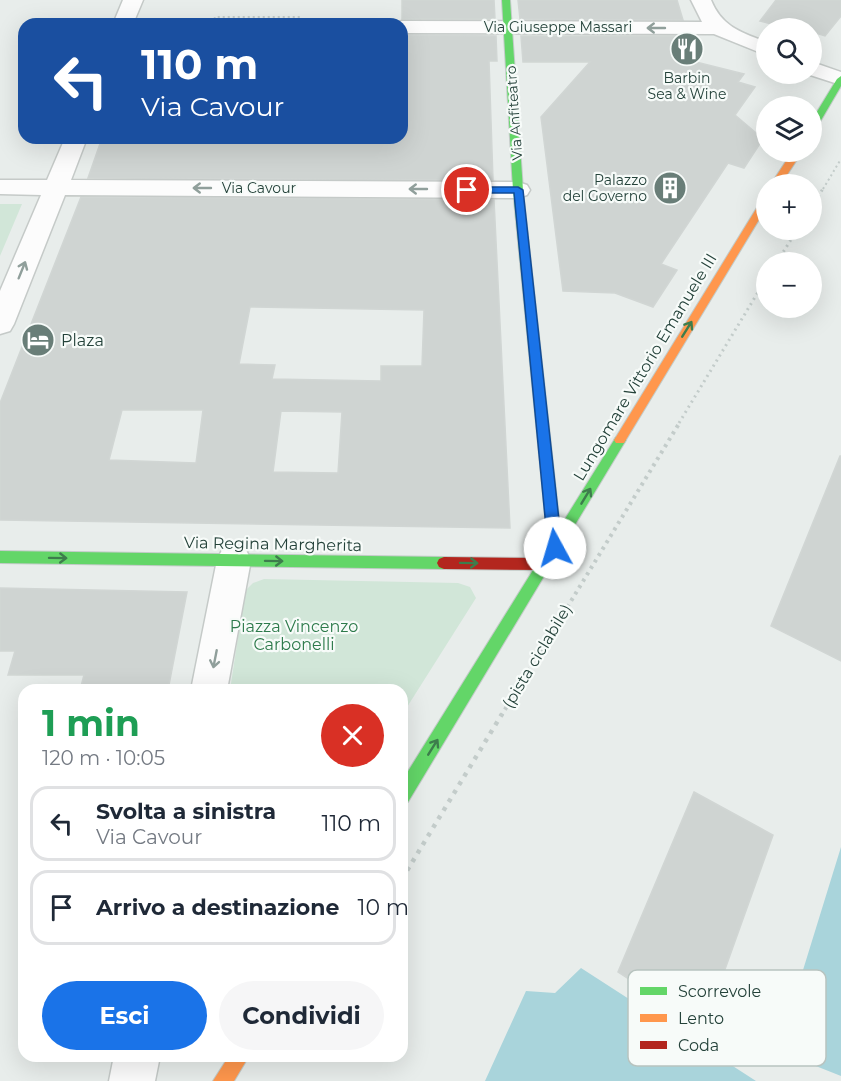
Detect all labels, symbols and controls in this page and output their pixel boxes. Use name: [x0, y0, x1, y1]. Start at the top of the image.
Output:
street label: Via Giuseppe Massari: [484, 18, 632, 36]
map controls: [756, 18, 822, 318]
button: search: [756, 18, 822, 84]
one-way arrow: [646, 22, 666, 34]
restaurant icon: Barbin Sea & Wine: [669, 31, 705, 67]
text: 110 m: [141, 38, 258, 90]
icon: left: [42, 42, 120, 120]
street label: Via Anfiteatro: [502, 65, 526, 161]
place label: Barbin Sea & Wine: [648, 69, 726, 103]
text: Via Cavour: [141, 90, 284, 123]
button: layers: [756, 96, 822, 162]
pin: [441, 164, 492, 215]
building icon: Palazzo del Governo: [652, 170, 688, 206]
place label: Palazzo del Governo: [563, 171, 647, 205]
icon: arrive: [450, 173, 483, 206]
button: +: [756, 174, 822, 240]
street label: Via Cavour: [222, 179, 297, 197]
one-way arrow: [192, 182, 212, 194]
one-way arrow: [408, 184, 428, 195]
street label: Lungomare Vittorio Emanuele III: [569, 250, 721, 484]
button: −: [756, 252, 822, 318]
one-way arrow: [17, 262, 28, 280]
one-way arrow: [681, 321, 694, 338]
hotel icon: Plaza: [20, 322, 56, 358]
place label: Plaza: [61, 331, 104, 350]
one-way arrow: [581, 488, 593, 505]
position arrow: [523, 516, 587, 580]
street label: Via Regina Margherita: [184, 533, 362, 555]
one-way arrow: [48, 552, 68, 564]
one-way arrow: [264, 555, 284, 567]
one-way arrow: [459, 557, 479, 569]
street label: (pista ciclabile): [498, 600, 576, 712]
park label: Piazza Vincenzo Carbonelli: [230, 617, 358, 654]
one-way arrow: [209, 649, 220, 668]
text: 1 min: [42, 701, 140, 745]
button: close: [321, 704, 384, 767]
one-way arrow: [427, 739, 439, 756]
text: 120 m · 10:05: [42, 746, 165, 770]
text: Svolta a sinistra: [96, 798, 276, 825]
icon: left: [45, 807, 78, 840]
text: 110 m: [321, 810, 381, 837]
text: Via Cavour: [96, 825, 202, 849]
icon: arrive: [45, 891, 78, 924]
text: Arrivo a destinazione: [96, 894, 339, 921]
text: 10 m: [357, 894, 409, 921]
legend: [628, 970, 826, 1066]
button: Esci: [42, 981, 207, 1050]
button: Condividi: [219, 981, 384, 1050]
text: Scorrevole: [678, 982, 761, 1001]
text: Lento: [678, 1009, 724, 1028]
text: Coda: [678, 1036, 719, 1055]

